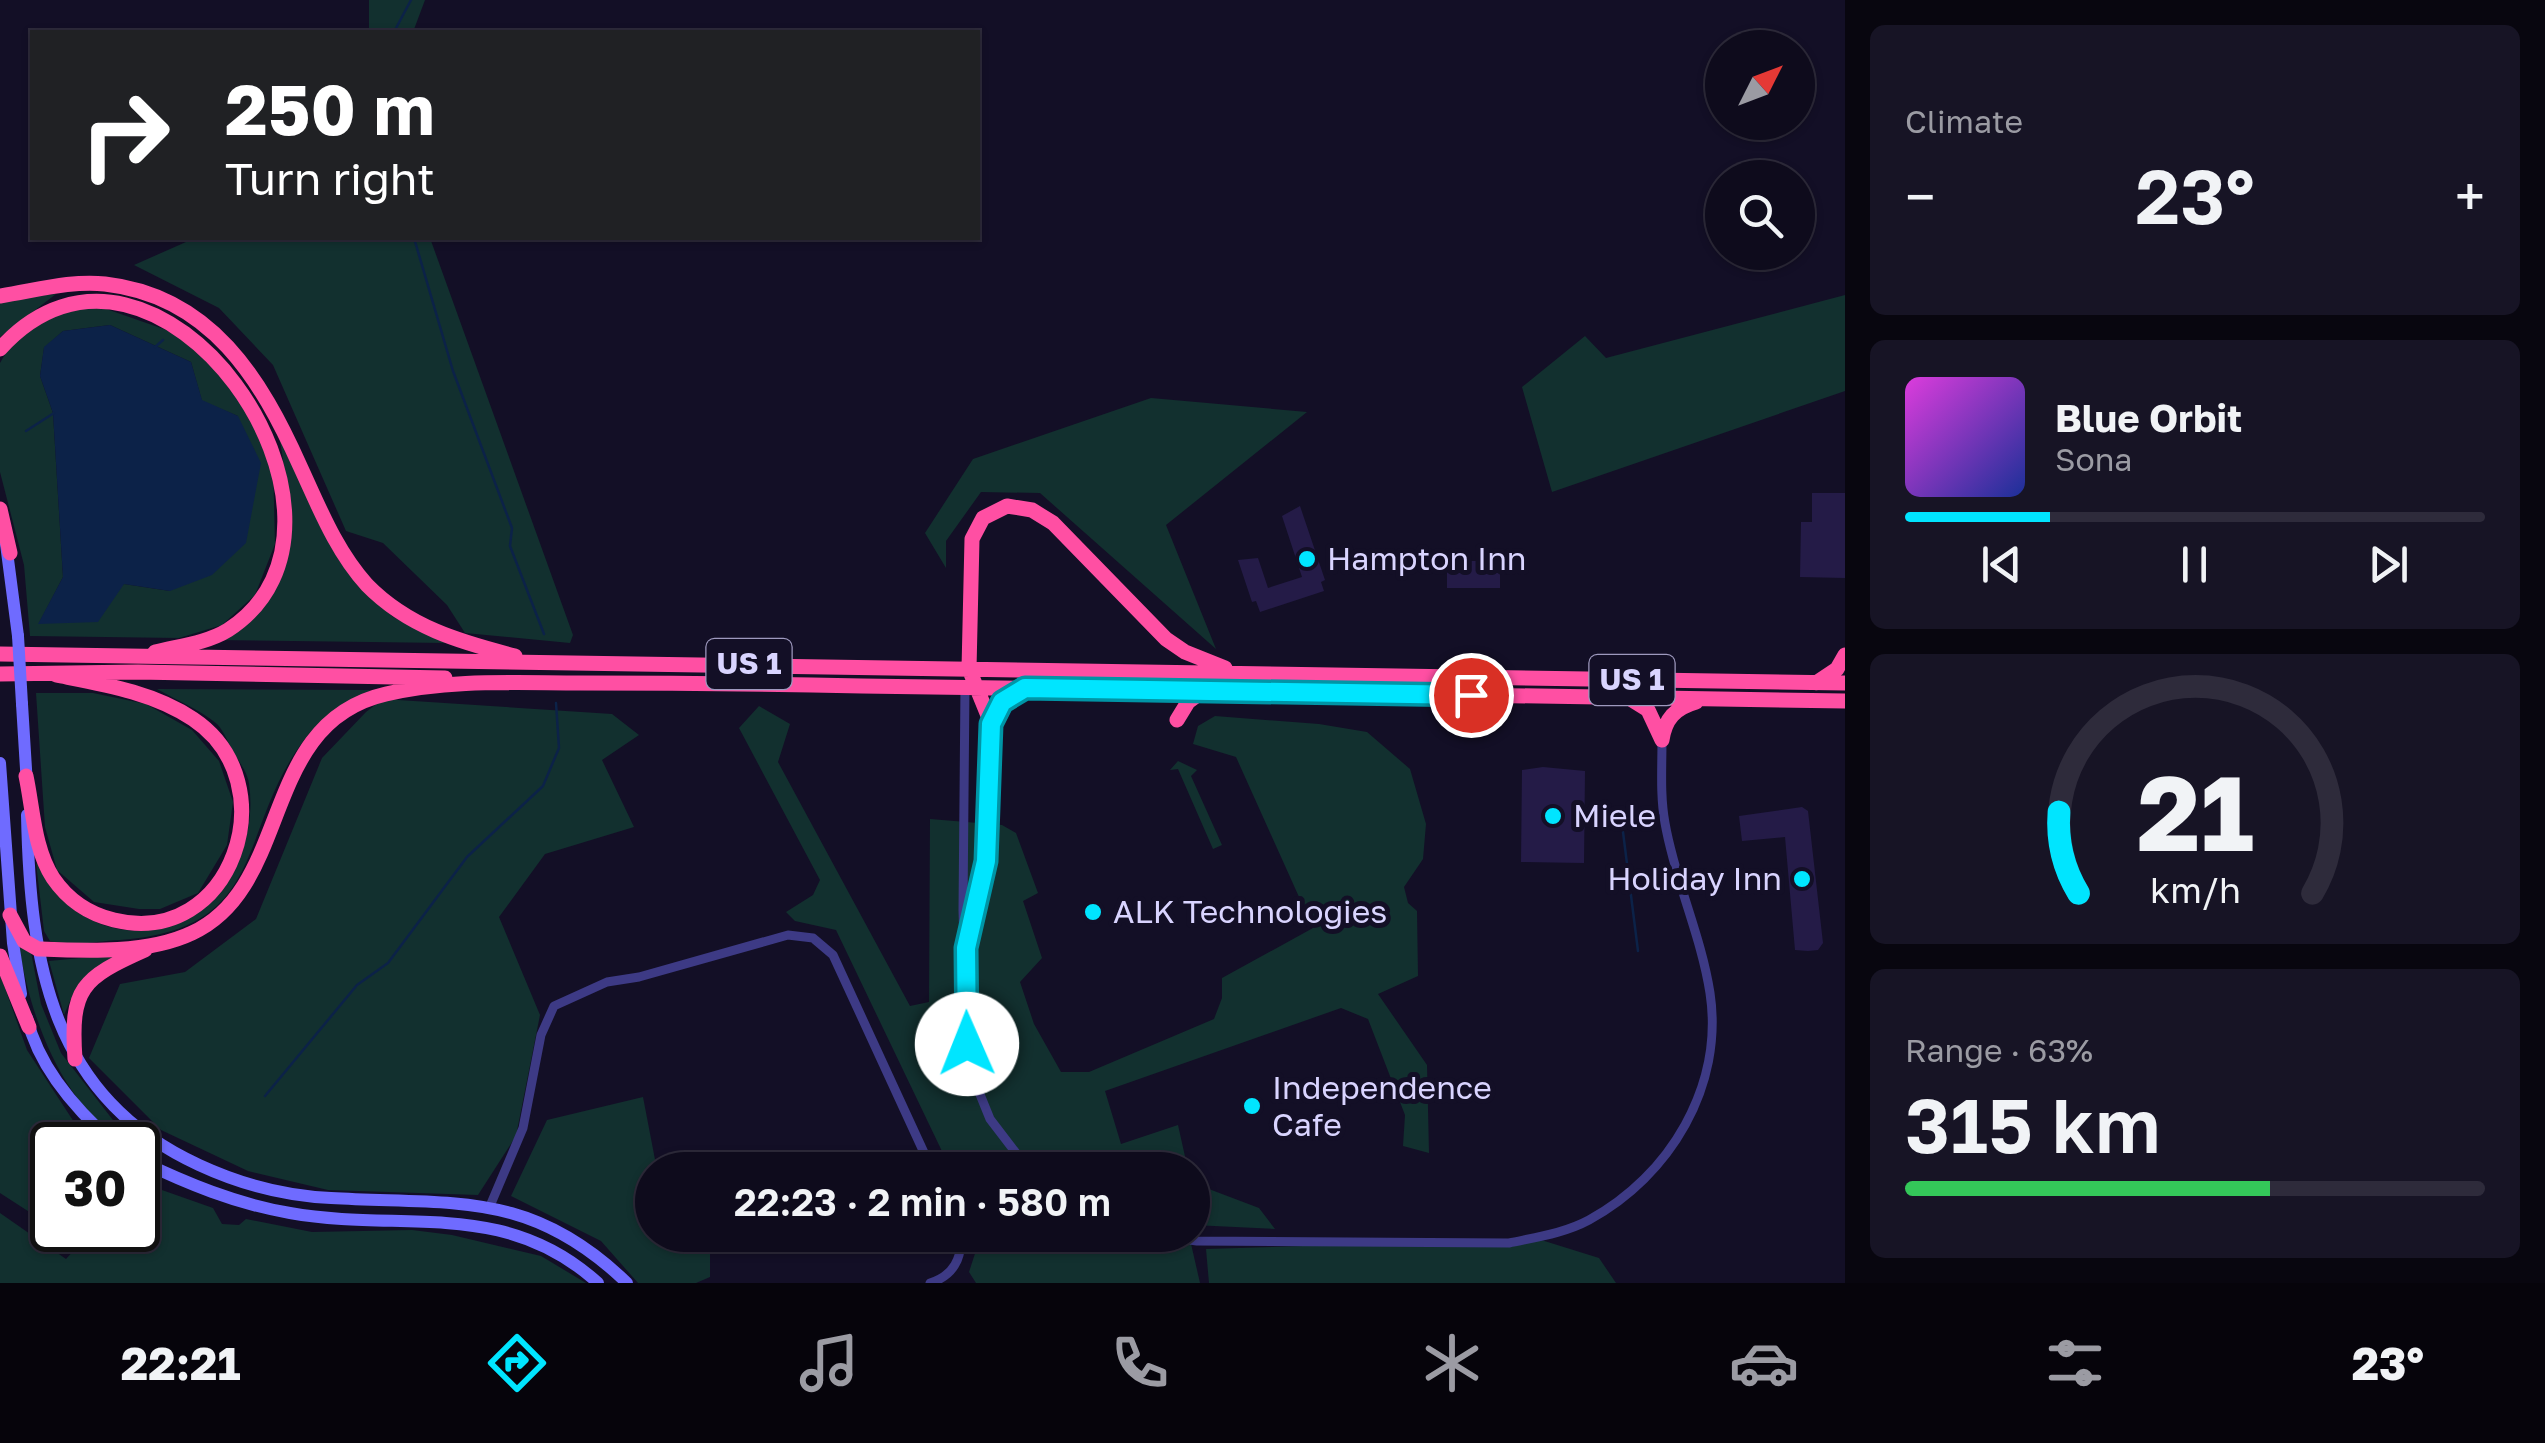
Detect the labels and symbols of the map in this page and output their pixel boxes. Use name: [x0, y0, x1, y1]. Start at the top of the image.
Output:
north arrow: [1705, 30, 1815, 140]
place label: Hampton Inn: [1327, 539, 1527, 577]
marker: Hampton Inn: [1296, 548, 1318, 570]
road number: US 1: [706, 639, 792, 689]
pin: [1429, 653, 1514, 738]
road number: US 1: [1590, 655, 1674, 705]
place label: Miele: [1573, 796, 1656, 834]
marker: Miele: [1542, 805, 1564, 827]
place label: Holiday Inn: [1607, 859, 1782, 897]
marker: Holiday Inn: [1791, 868, 1813, 890]
place label: ALK Technologies: [1113, 892, 1387, 930]
marker: ALK Technologies: [1082, 901, 1104, 923]
position arrow: [915, 992, 1019, 1096]
place label: Independence Cafe: [1272, 1068, 1492, 1143]
marker: Independence Cafe: [1241, 1095, 1263, 1117]
speed limit sign: 30: [30, 1122, 160, 1252]

